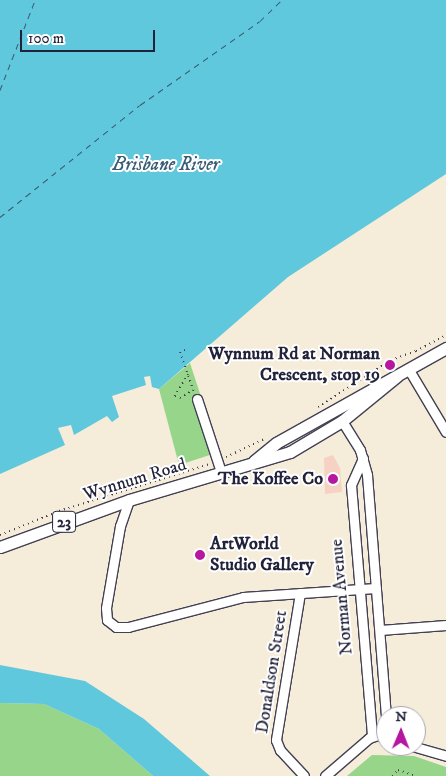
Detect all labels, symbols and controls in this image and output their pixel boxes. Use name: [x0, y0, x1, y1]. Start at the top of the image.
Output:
scale bar: [22, 20, 158, 52]
text: 100 m: [28, 29, 64, 48]
water label: Brisbane River: [113, 154, 219, 176]
place label: Wynnum Rd at Norman Crescent, stop 19: [208, 344, 380, 386]
marker: Wynnum Rd at Norman Crescent, stop 19: [384, 359, 396, 371]
street label: Wynnum Road: [81, 454, 189, 506]
place label: The Koffee Co: [218, 468, 323, 490]
marker: The Koffee Co: [327, 473, 339, 485]
road number: 23: [52, 508, 76, 536]
place label: ArtWorld Studio Gallery: [210, 534, 314, 576]
street label: Norman Avenue: [326, 538, 358, 656]
marker: ArtWorld Studio Gallery: [194, 549, 206, 561]
street label: Donaldson Street: [252, 609, 292, 735]
north arrow: [376, 706, 426, 756]
text: N: [395, 708, 407, 726]

